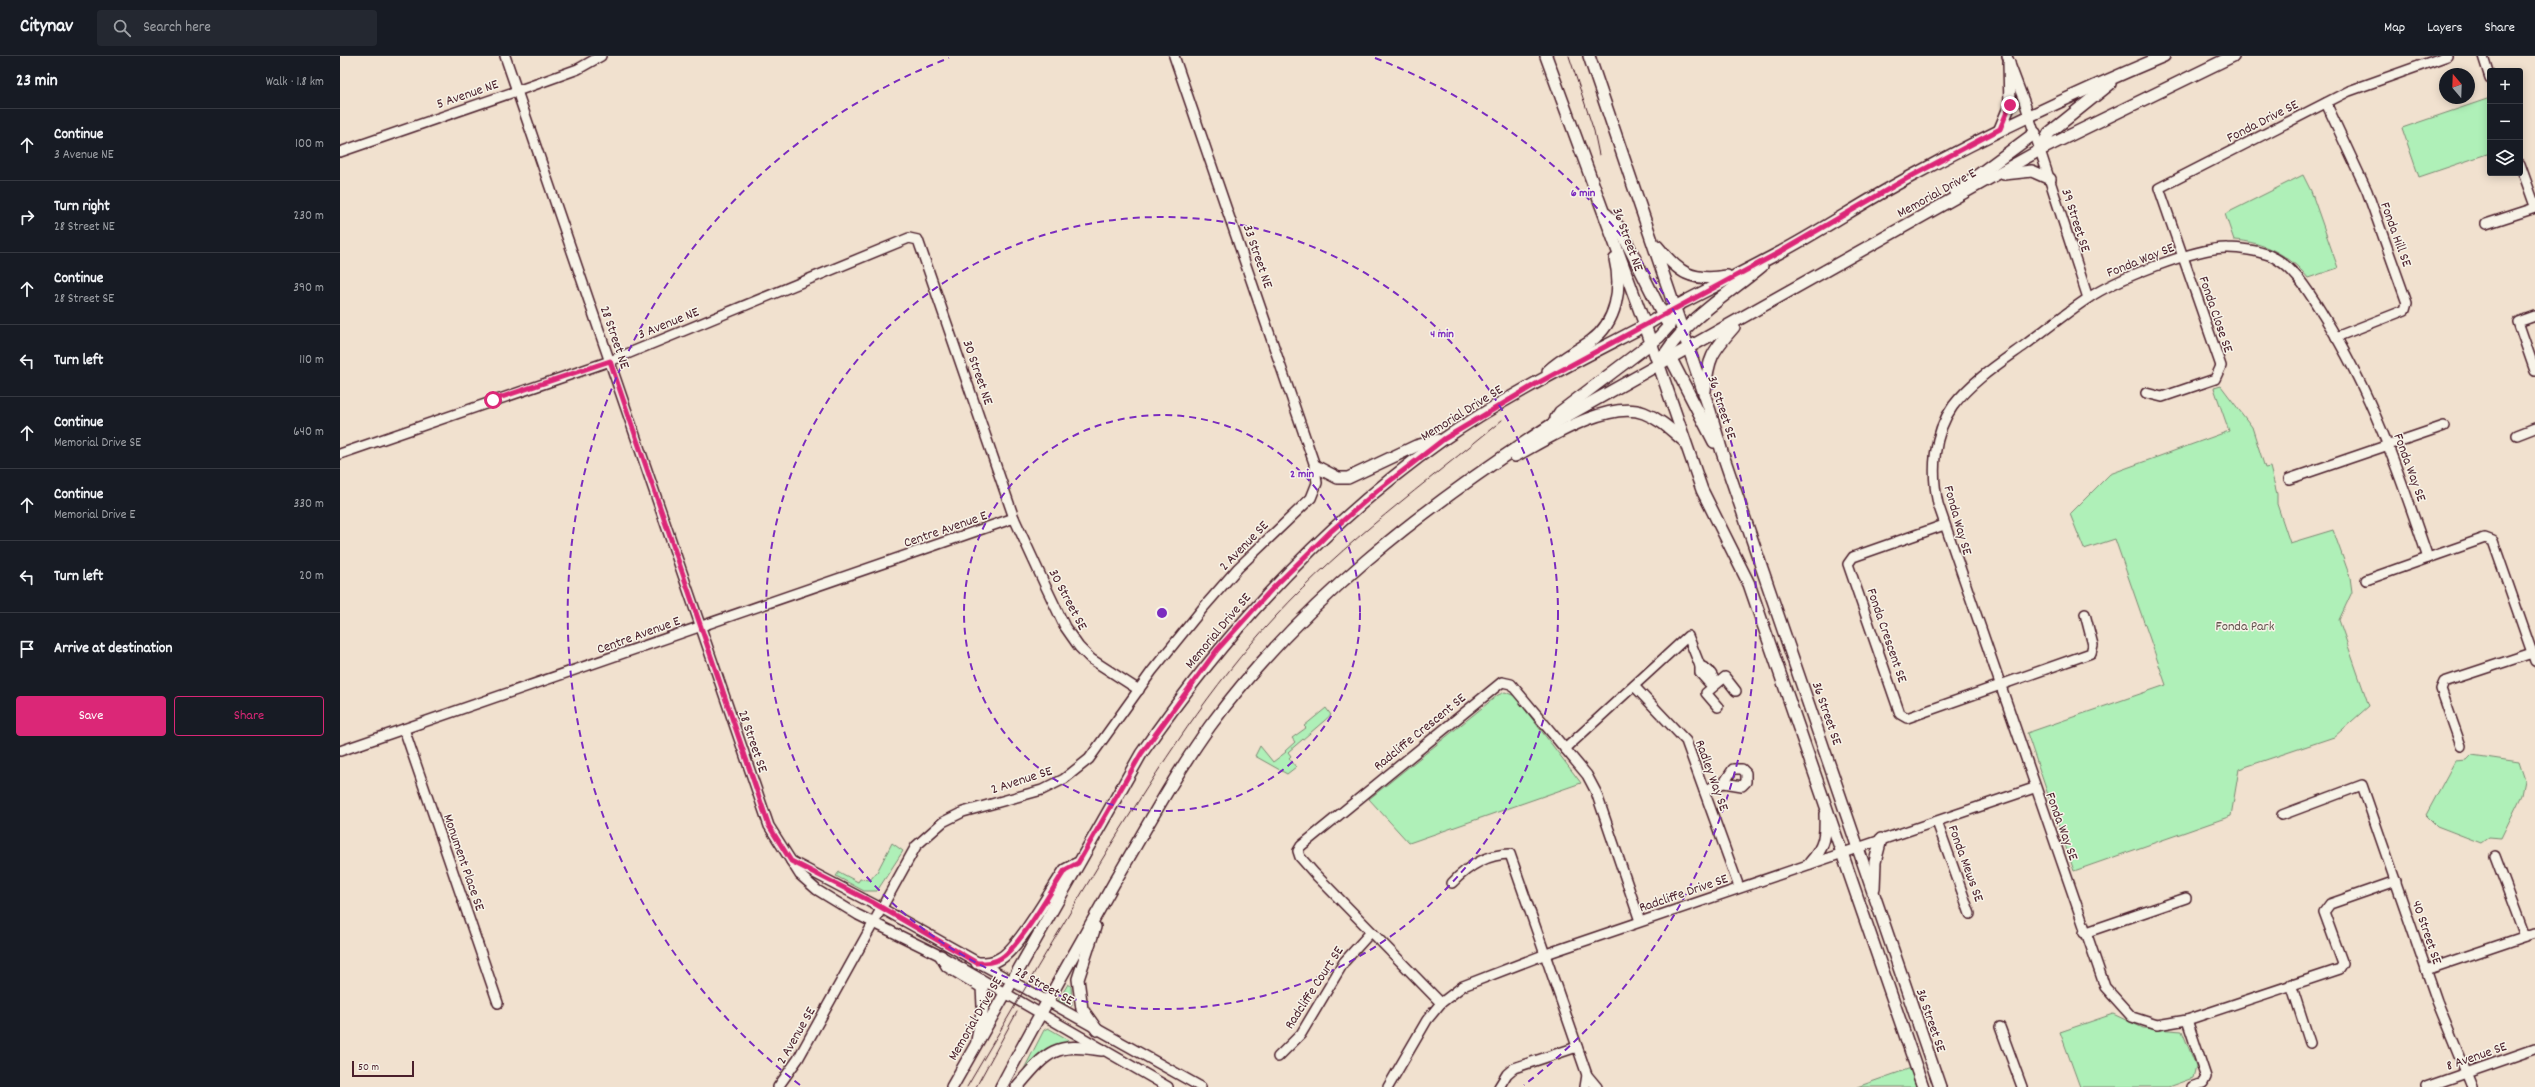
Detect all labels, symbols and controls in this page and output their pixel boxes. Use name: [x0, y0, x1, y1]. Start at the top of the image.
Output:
search box: [97, 10, 377, 46]
text: Citynav: [20, 14, 73, 41]
icon: search: [111, 17, 133, 39]
text: Search here: [143, 17, 211, 39]
text: Map: [2384, 18, 2405, 38]
text: Layers: [2427, 18, 2462, 38]
text: Share: [2484, 18, 2515, 38]
north arrow: [2439, 68, 2475, 104]
map controls: [2487, 68, 2523, 176]
button: +: [2487, 68, 2523, 104]
text: 23 min: [16, 70, 58, 94]
text: Walk · 1.8 km: [266, 73, 324, 92]
street label: 5 Avenue NE: [434, 75, 502, 115]
street label: Fonda Drive SE: [2224, 95, 2303, 148]
route end: [2001, 96, 2019, 114]
button: −: [2487, 104, 2523, 140]
text: Continue: [54, 124, 103, 146]
icon: ahead: [16, 134, 38, 156]
text: 100 m: [295, 135, 324, 154]
button: layers: [2487, 140, 2523, 176]
text: 3 Avenue NE: [54, 146, 114, 165]
street label: Memorial Drive E: [1894, 163, 1981, 224]
text: 6 min: [1571, 185, 1596, 202]
street label: 39 Street SE: [2055, 186, 2095, 256]
text: Turn right: [54, 196, 110, 218]
street label: Fonda Hill SE: [2374, 200, 2416, 270]
street label: 36 Street NE: [1606, 205, 1648, 275]
icon: right: [16, 206, 38, 228]
text: 230 m: [294, 207, 324, 226]
text: 28 Street NE: [54, 218, 115, 237]
street label: 33 Street NE: [1237, 222, 1278, 292]
street label: Fonda Way SE: [2104, 238, 2178, 283]
text: Continue: [54, 268, 103, 290]
street label: Fonda Close SE: [2193, 274, 2238, 356]
icon: ahead: [16, 278, 38, 300]
text: 390 m: [293, 279, 324, 298]
text: 28 Street SE: [54, 290, 114, 309]
street label: 3 Avenue NE: [635, 302, 703, 345]
street label: 28 Street NE: [594, 303, 634, 372]
text: 4 min: [1430, 326, 1454, 343]
street label: 30 Street NE: [957, 337, 998, 408]
icon: left: [16, 350, 38, 372]
text: Turn left: [54, 350, 103, 372]
text: 110 m: [299, 351, 324, 370]
street label: 36 Street SE: [1701, 373, 1741, 443]
street label: Memorial Drive SE: [1417, 380, 1508, 447]
route start: [484, 391, 502, 409]
text: Continue: [54, 412, 103, 434]
icon: ahead: [16, 422, 38, 444]
text: 640 m: [293, 423, 324, 442]
street label: Fonda Way SE: [2388, 431, 2431, 505]
text: Memorial Drive SE: [54, 434, 141, 453]
text: 2 min: [1290, 466, 1314, 483]
text: Continue: [54, 484, 103, 506]
street label: Fonda Way SE: [1938, 484, 1977, 558]
icon: ahead: [16, 494, 38, 516]
text: 330 m: [293, 495, 324, 514]
text: Memorial Drive E: [54, 506, 135, 525]
street label: Centre Avenue E: [901, 506, 991, 554]
street label: 2 Avenue SE: [1215, 516, 1274, 576]
icon: left: [16, 566, 38, 588]
text: Turn left: [54, 566, 103, 588]
street label: 30 Street SE: [1043, 566, 1092, 635]
text: 20 m: [299, 567, 324, 586]
street label: Fonda Crescent SE: [1861, 586, 1912, 686]
street label: Memorial Drive SE: [1181, 588, 1257, 674]
centre of rings: [1155, 606, 1169, 620]
street label: Centre Avenue E: [594, 611, 684, 660]
park label: Fonda Park: [2215, 617, 2275, 637]
icon: arrive: [16, 638, 38, 660]
text: Arrive at destination: [54, 638, 172, 660]
street label: 36 Street SE: [1806, 679, 1847, 749]
street label: Radcliffe Crescent SE: [1370, 689, 1471, 776]
button: Save: [16, 696, 166, 736]
button: Share: [174, 696, 324, 736]
street label: 28 Street SE: [732, 708, 772, 776]
street label: Radley Way SE: [1689, 737, 1733, 815]
street label: 2 Avenue SE: [988, 761, 1055, 800]
street label: Fonda Way SE: [2040, 790, 2083, 864]
street label: Monument Place SE: [437, 811, 489, 914]
street label: Fonda Mews SE: [1942, 823, 1988, 905]
street label: Radcliffe Drive SE: [1636, 869, 1731, 918]
street label: 40 Street SE: [2406, 898, 2447, 968]
street label: Radcliffe Court SE: [1280, 942, 1349, 1034]
street label: 28 Street SE: [1011, 962, 1078, 1011]
street label: Memorial Drive SE: [944, 973, 1008, 1065]
street label: 36 Street SE: [1910, 986, 1951, 1056]
street label: 2 Avenue SE: [772, 1003, 822, 1068]
street label: 8 Avenue SE: [2444, 1037, 2510, 1077]
scale bar: [352, 1059, 414, 1078]
text: 50 m: [358, 1060, 379, 1076]

